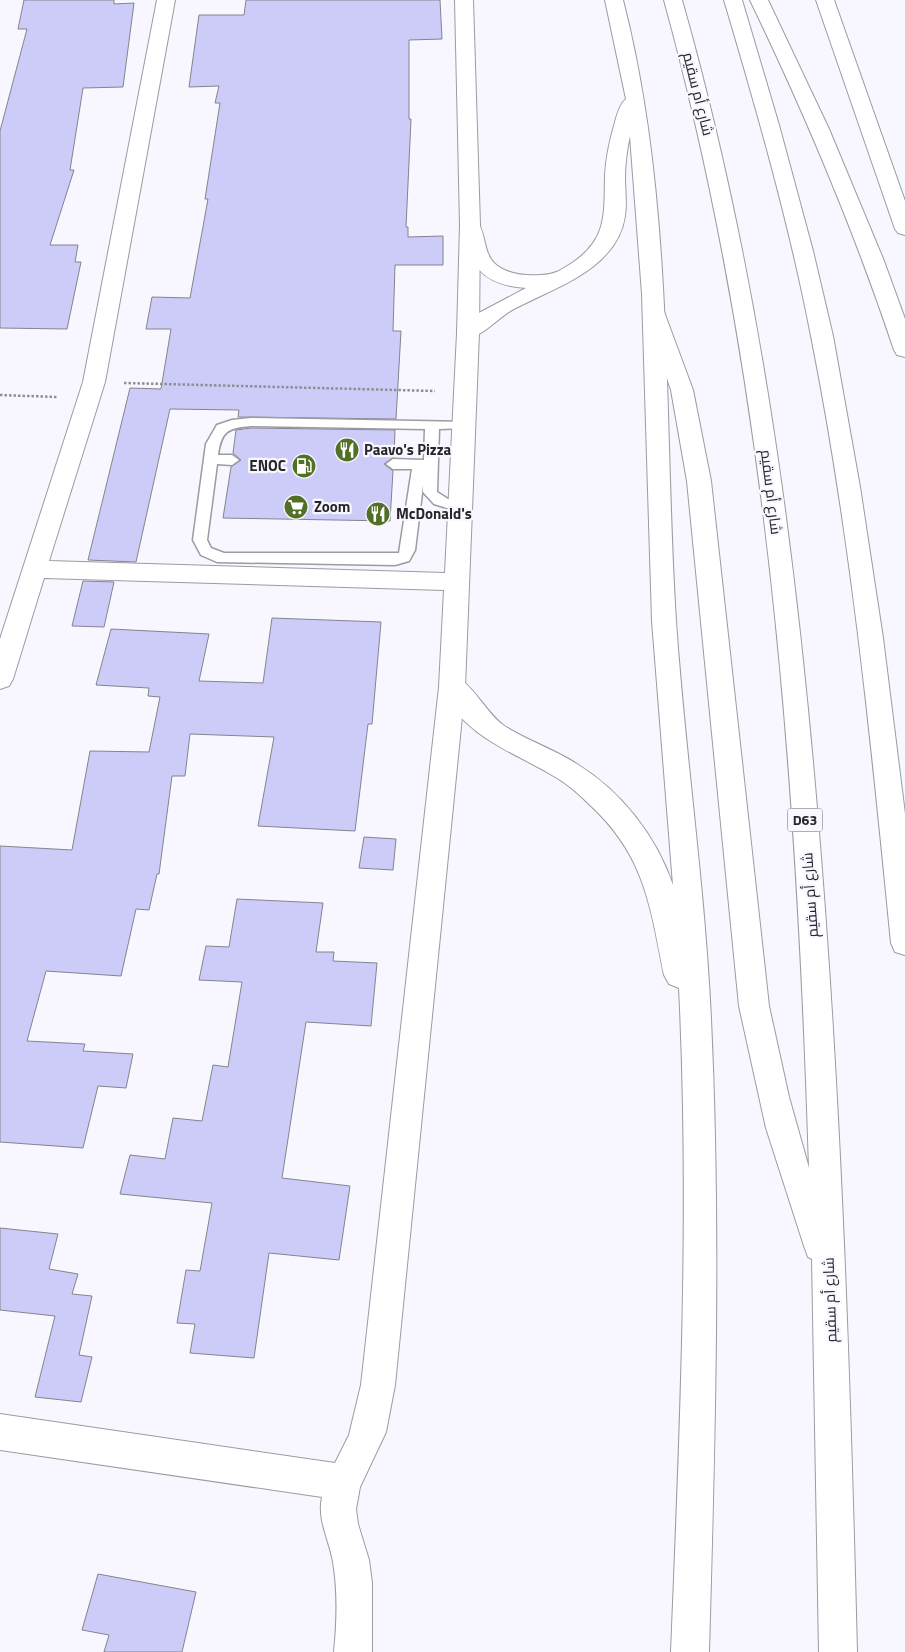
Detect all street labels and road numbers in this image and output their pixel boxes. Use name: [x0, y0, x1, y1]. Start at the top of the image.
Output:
street label: شارع أم سقيم: [677, 50, 720, 138]
street label: شارع أم سقيم: [755, 448, 788, 536]
road number: D63: [788, 808, 822, 832]
street label: شارع أم سقيم: [795, 852, 824, 938]
street label: شارع أم سقيم: [817, 1257, 842, 1343]

